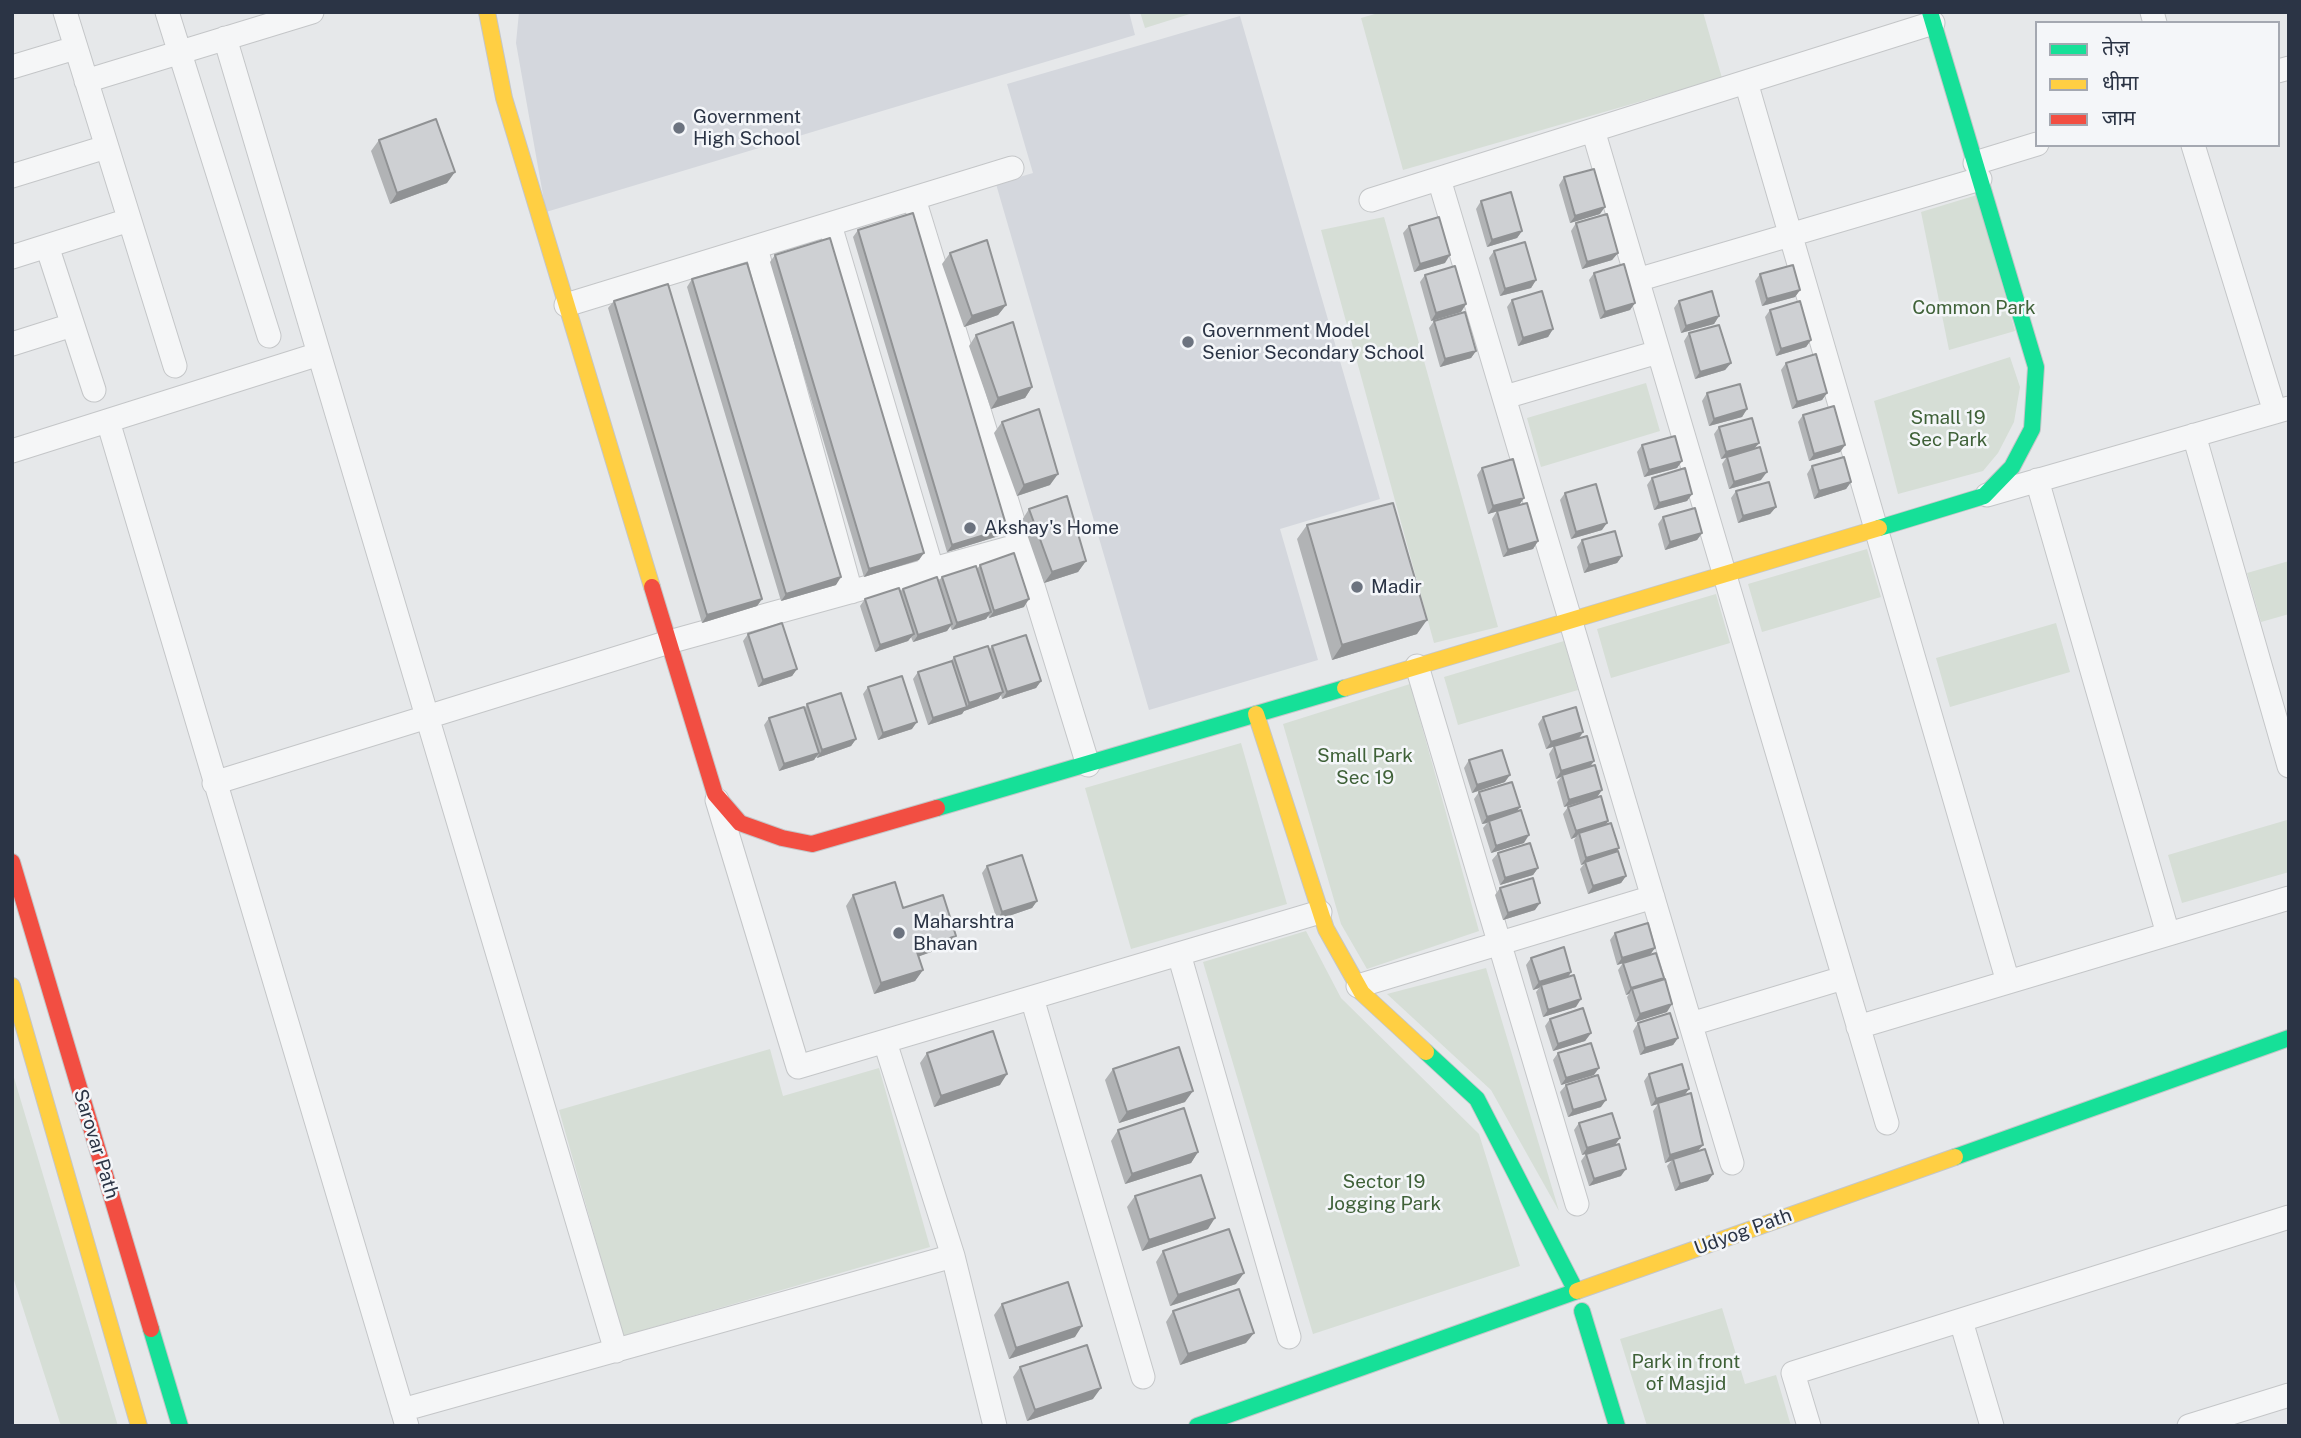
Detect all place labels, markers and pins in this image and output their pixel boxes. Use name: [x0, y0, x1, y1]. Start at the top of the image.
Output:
place label: Government High School: [693, 106, 801, 150]
marker: Government High School: [671, 120, 687, 136]
place label: Government Model Senior Secondary School: [1202, 320, 1425, 364]
marker: Government Model Senior Secondary School: [1180, 334, 1196, 350]
place label: Akshay's Home: [984, 517, 1119, 539]
marker: Akshay's Home: [962, 520, 978, 536]
place label: Madir: [1371, 576, 1422, 598]
marker: Madir: [1349, 579, 1365, 595]
place label: Maharshtra Bhavan: [913, 911, 1014, 955]
marker: Maharshtra Bhavan: [891, 925, 907, 941]

